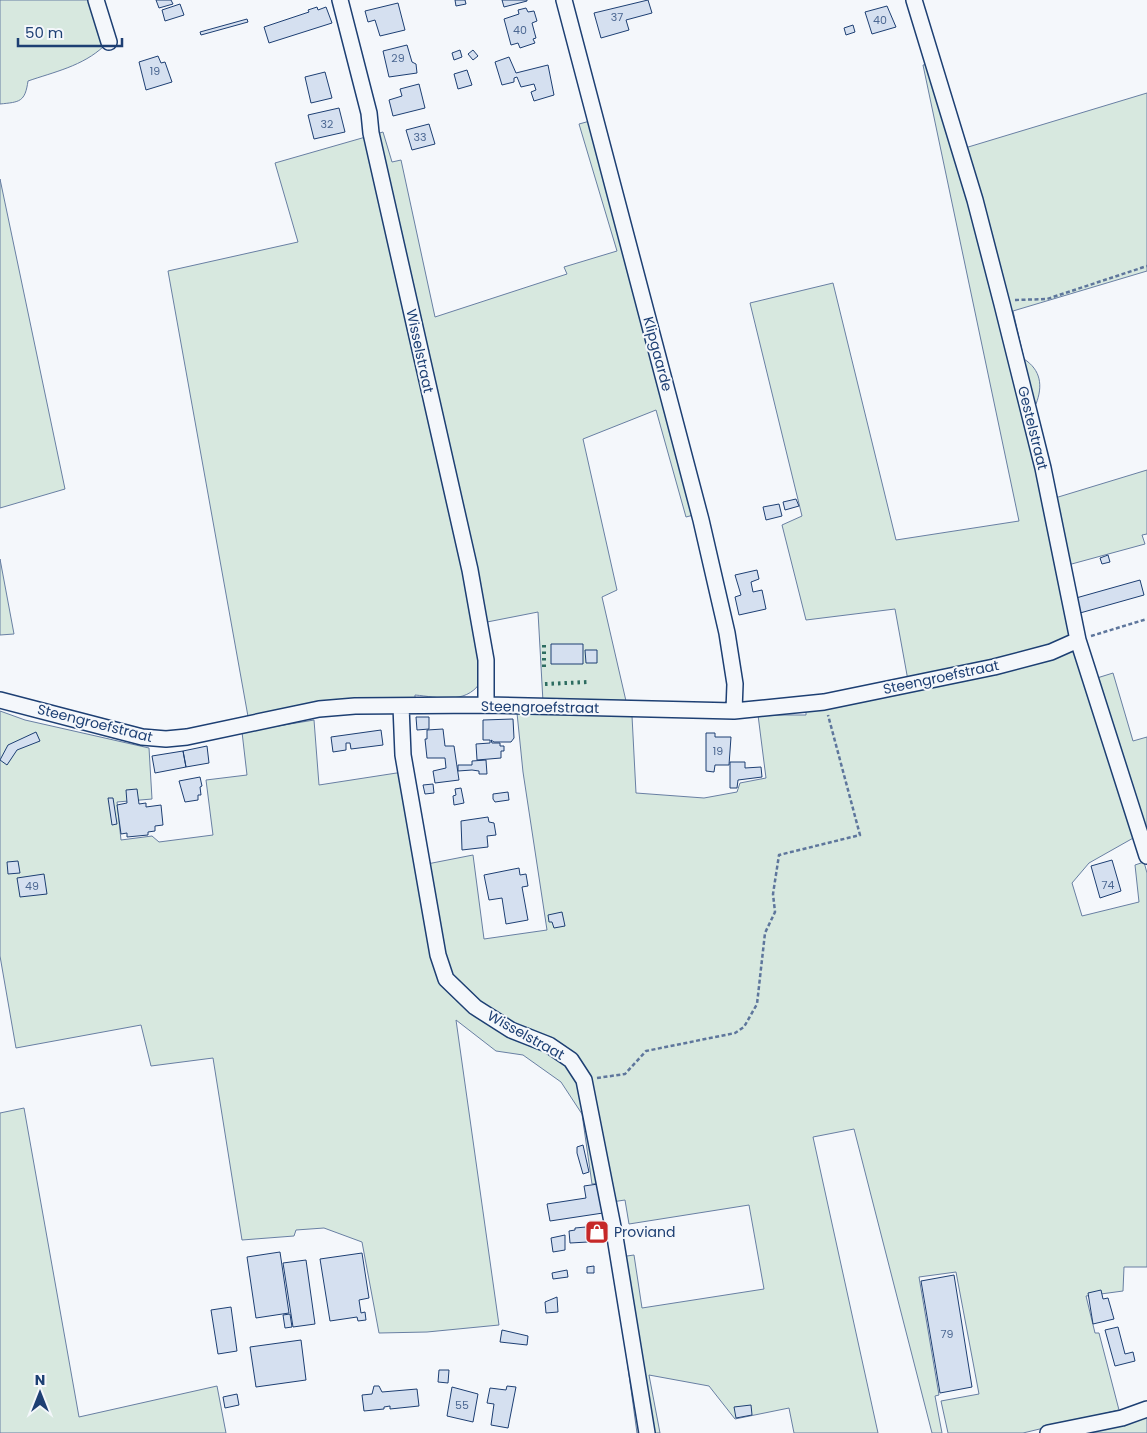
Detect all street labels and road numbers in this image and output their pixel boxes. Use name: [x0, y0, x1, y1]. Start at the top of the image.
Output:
street label: Wisselstraat: [401, 307, 439, 395]
street label: Klipgaarde: [638, 314, 678, 394]
street label: Gestelstraat: [1013, 384, 1053, 472]
street label: Steengroefstraat: [881, 655, 1001, 699]
street label: Steengroefstraat: [481, 696, 599, 718]
street label: Steengroefstraat: [35, 699, 155, 747]
street label: Wisselstraat: [484, 1006, 568, 1064]

